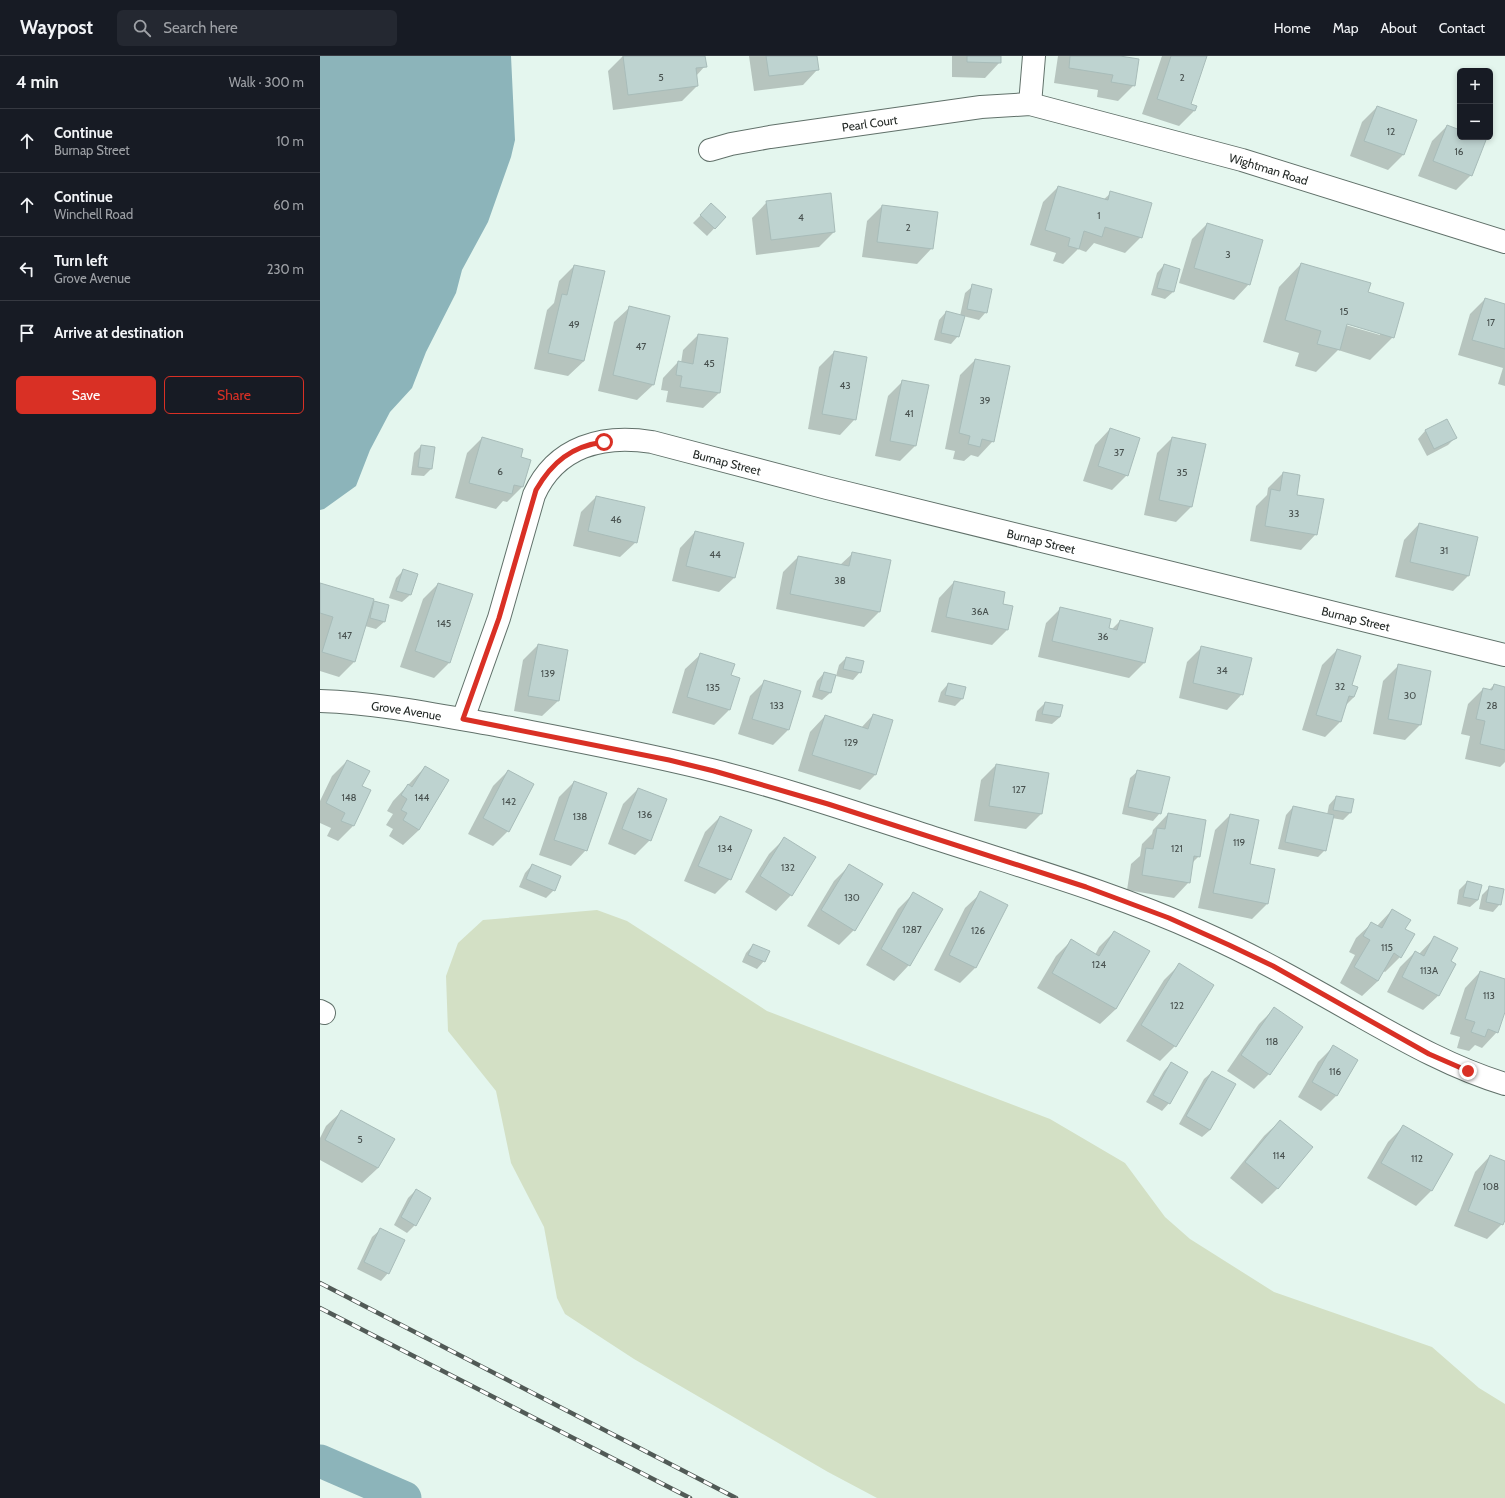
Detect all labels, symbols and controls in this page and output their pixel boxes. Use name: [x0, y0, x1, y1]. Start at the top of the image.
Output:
search box: [117, 10, 397, 46]
text: Waypost: [20, 16, 93, 39]
icon: search: [131, 17, 153, 39]
text: Search here: [163, 19, 238, 37]
text: Home: [1274, 19, 1311, 37]
text: Map: [1333, 19, 1358, 37]
text: About: [1380, 19, 1417, 37]
text: Contact: [1439, 19, 1485, 37]
map controls: [1457, 68, 1493, 140]
button: +: [1457, 68, 1493, 104]
house number: 5: [658, 71, 664, 84]
house number: 2: [1179, 71, 1185, 84]
text: 4 min: [16, 72, 59, 92]
text: Walk · 300 m: [229, 74, 304, 90]
button: −: [1457, 104, 1493, 140]
street label: Pearl Court: [841, 111, 898, 134]
text: Continue: [54, 124, 113, 142]
house number: 12: [1387, 125, 1395, 138]
icon: ahead: [16, 130, 38, 152]
text: 10 m: [276, 133, 304, 149]
text: Burnap Street: [54, 142, 130, 158]
house number: 16: [1455, 145, 1464, 158]
street label: Wightman Road: [1228, 149, 1310, 188]
text: Continue: [54, 188, 113, 206]
icon: ahead: [16, 194, 38, 216]
text: 60 m: [273, 197, 304, 213]
text: Winchell Road: [54, 206, 133, 222]
house number: 1: [1097, 209, 1101, 222]
house number: 4: [798, 211, 804, 224]
house number: 2: [905, 221, 911, 234]
house number: 3: [1225, 248, 1231, 261]
text: Turn left: [54, 252, 108, 270]
icon: left: [16, 258, 38, 280]
text: 230 m: [267, 261, 304, 277]
text: Grove Avenue: [54, 270, 131, 286]
house number: 15: [1340, 305, 1348, 318]
house number: 17: [1487, 316, 1495, 329]
house number: 49: [568, 318, 580, 331]
icon: arrive: [16, 322, 38, 344]
text: Arrive at destination: [54, 324, 184, 342]
house number: 47: [636, 340, 646, 353]
house number: 45: [703, 357, 715, 370]
button: Save: [16, 376, 156, 414]
button: Share: [164, 376, 304, 414]
house number: 43: [839, 379, 851, 392]
house number: 39: [979, 394, 991, 407]
house number: 41: [904, 407, 914, 420]
route start: [595, 433, 613, 451]
street label: Burnap Street: [691, 446, 763, 478]
house number: 37: [1114, 446, 1124, 459]
house number: 6: [497, 465, 503, 478]
house number: 35: [1177, 466, 1187, 479]
house number: 33: [1289, 507, 1299, 520]
house number: 46: [610, 513, 622, 526]
street label: Burnap Street: [1005, 525, 1077, 556]
house number: 31: [1440, 544, 1448, 557]
house number: 44: [709, 548, 721, 561]
house number: 38: [834, 574, 846, 587]
street label: Burnap Street: [1320, 603, 1392, 634]
house number: 36A: [971, 605, 989, 618]
house number: 145: [437, 617, 451, 630]
house number: 147: [338, 629, 352, 642]
house number: 36: [1097, 630, 1109, 643]
house number: 34: [1216, 664, 1228, 677]
house number: 139: [541, 667, 555, 680]
house number: 32: [1335, 680, 1345, 693]
house number: 135: [706, 681, 720, 694]
house number: 30: [1404, 689, 1416, 702]
street label: Grove Avenue: [370, 698, 443, 723]
house number: 133: [770, 699, 784, 712]
house number: 28: [1486, 699, 1498, 712]
house number: 129: [844, 736, 858, 749]
house number: 127: [1012, 783, 1026, 796]
house number: 148: [341, 791, 357, 804]
house number: 144: [415, 791, 430, 804]
house number: 142: [502, 795, 516, 808]
house number: 136: [638, 808, 652, 821]
house number: 138: [573, 810, 587, 823]
house number: 119: [1233, 836, 1245, 849]
house number: 134: [718, 842, 732, 855]
house number: 121: [1171, 842, 1183, 855]
house number: 132: [781, 861, 795, 874]
house number: 130: [844, 891, 860, 904]
house number: 1287: [902, 923, 922, 936]
house number: 126: [971, 924, 985, 937]
house number: 115: [1381, 941, 1393, 954]
house number: 124: [1092, 958, 1106, 971]
house number: 113A: [1420, 964, 1439, 977]
house number: 113: [1483, 989, 1495, 1002]
house number: 122: [1170, 999, 1184, 1012]
house number: 118: [1266, 1035, 1278, 1048]
route end: [1459, 1062, 1477, 1080]
house number: 116: [1329, 1065, 1341, 1078]
house number: 5: [357, 1133, 363, 1146]
house number: 114: [1273, 1149, 1285, 1162]
house number: 112: [1411, 1152, 1423, 1165]
house number: 108: [1483, 1180, 1499, 1193]

